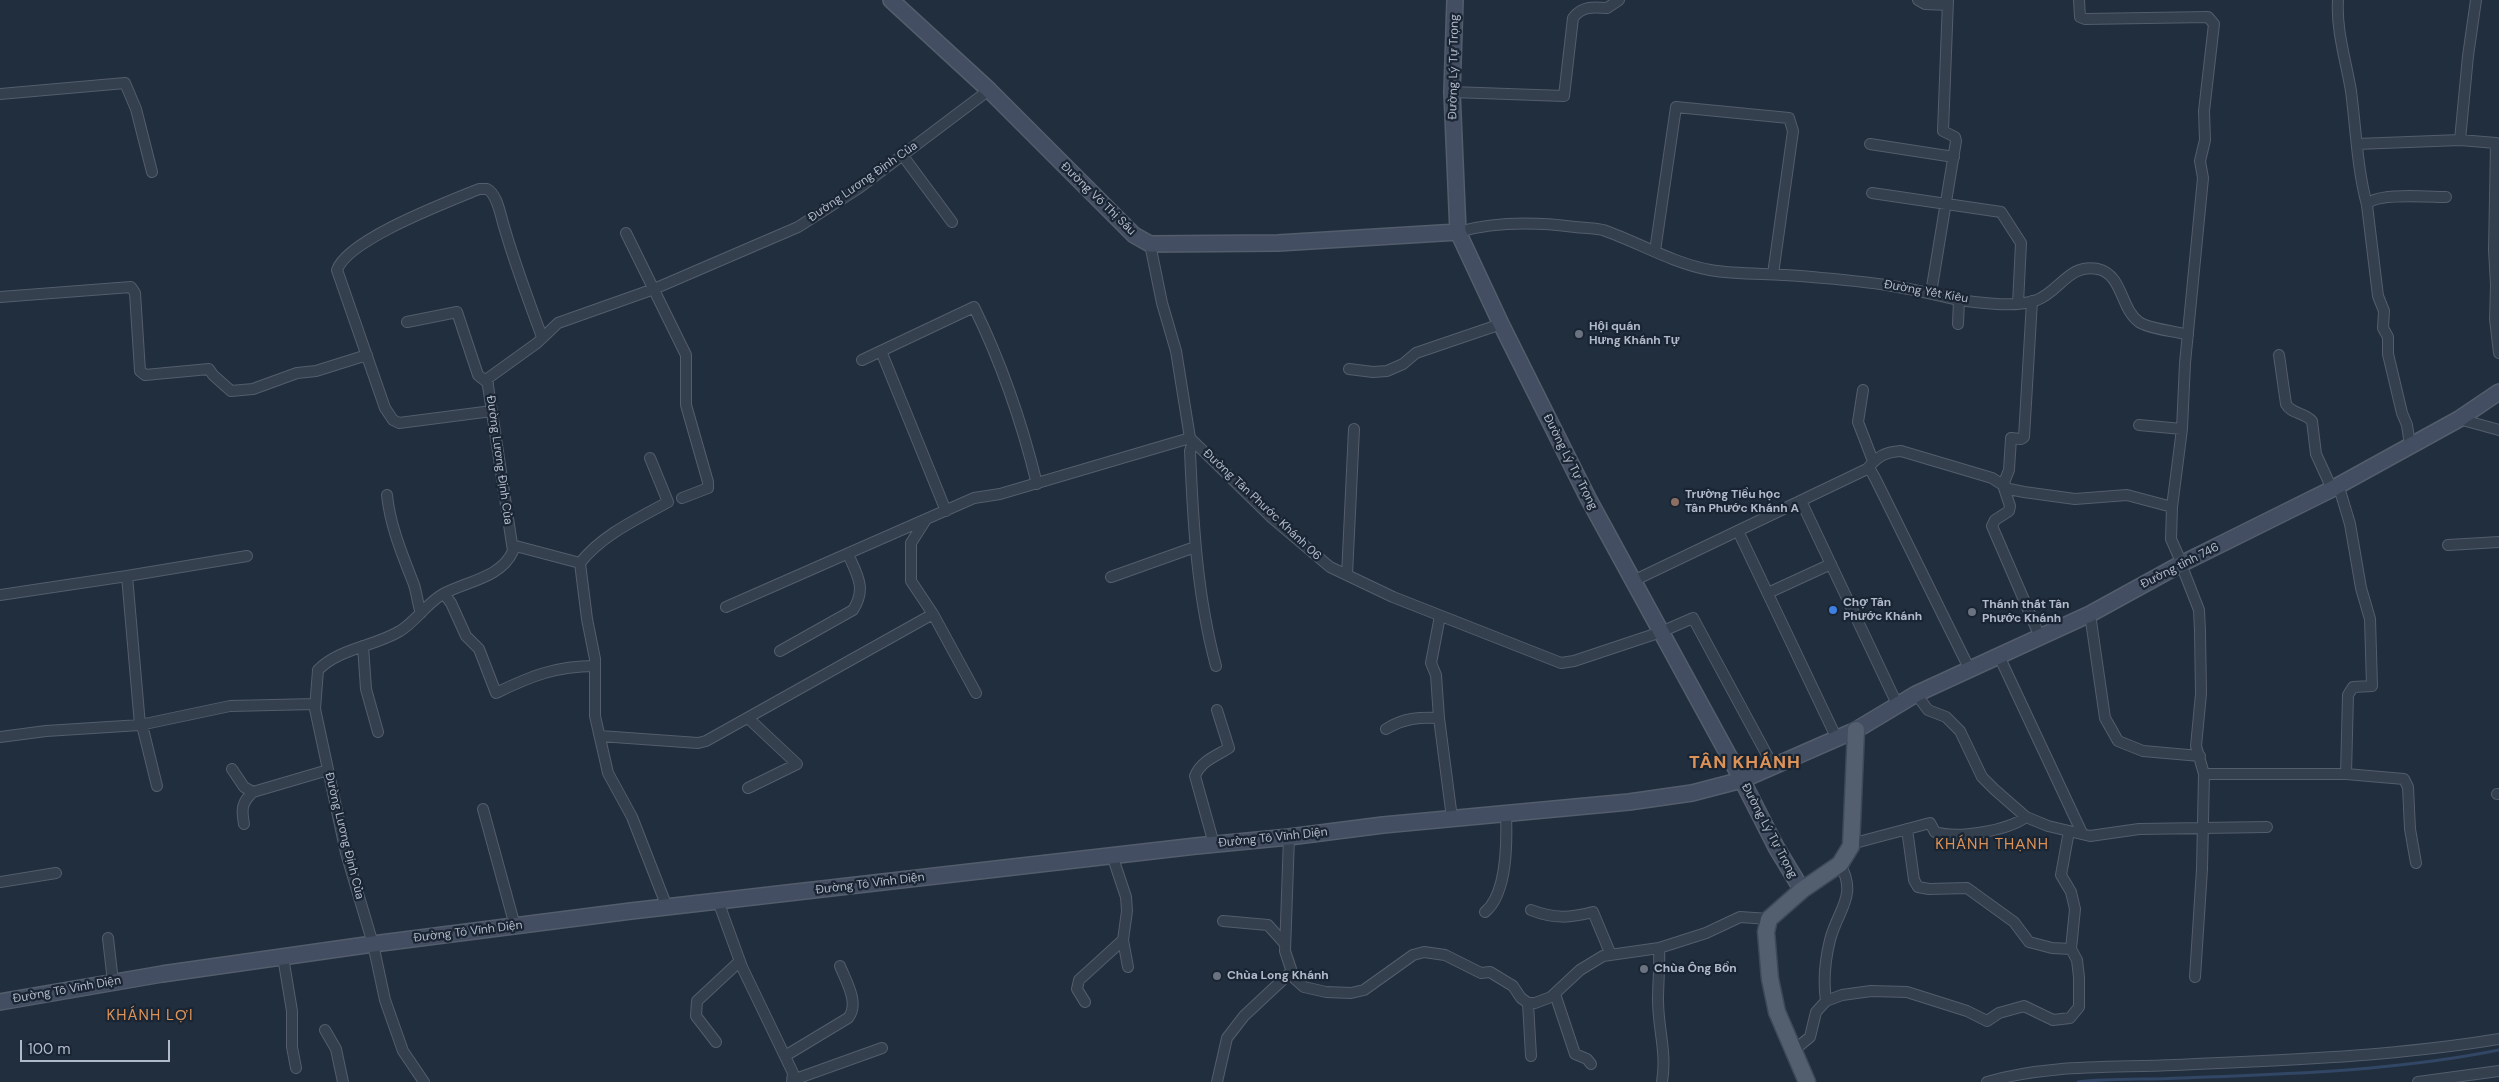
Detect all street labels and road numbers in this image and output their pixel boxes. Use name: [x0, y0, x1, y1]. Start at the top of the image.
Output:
street label: Đường Lý Tự Trọng: [1446, 14, 1462, 120]
street label: Đường Lương Định Của: [806, 139, 920, 225]
street label: Đường Võ Thị Sáu: [1058, 160, 1138, 238]
street label: Đường Yết Kiêu: [1883, 278, 1969, 306]
street label: Đường Lương Định Của: [483, 395, 515, 525]
street label: Đường Lý Tự Trọng: [1540, 412, 1600, 512]
street label: Đường Tân Phước Khánh 06: [1200, 446, 1324, 564]
street label: Đường tỉnh 746: [2138, 540, 2222, 592]
street label: Đường Lương Định Của: [321, 771, 367, 901]
street label: Đường Lý Tự Trọng: [1738, 781, 1800, 881]
street label: Đường Tô Vĩnh Diện: [1218, 825, 1328, 851]
street label: Đường Tô Vĩnh Diện: [815, 870, 925, 898]
street label: Đường Tô Vĩnh Diện: [413, 918, 523, 946]
street label: Đường Tô Vĩnh Diện: [12, 973, 122, 1007]

